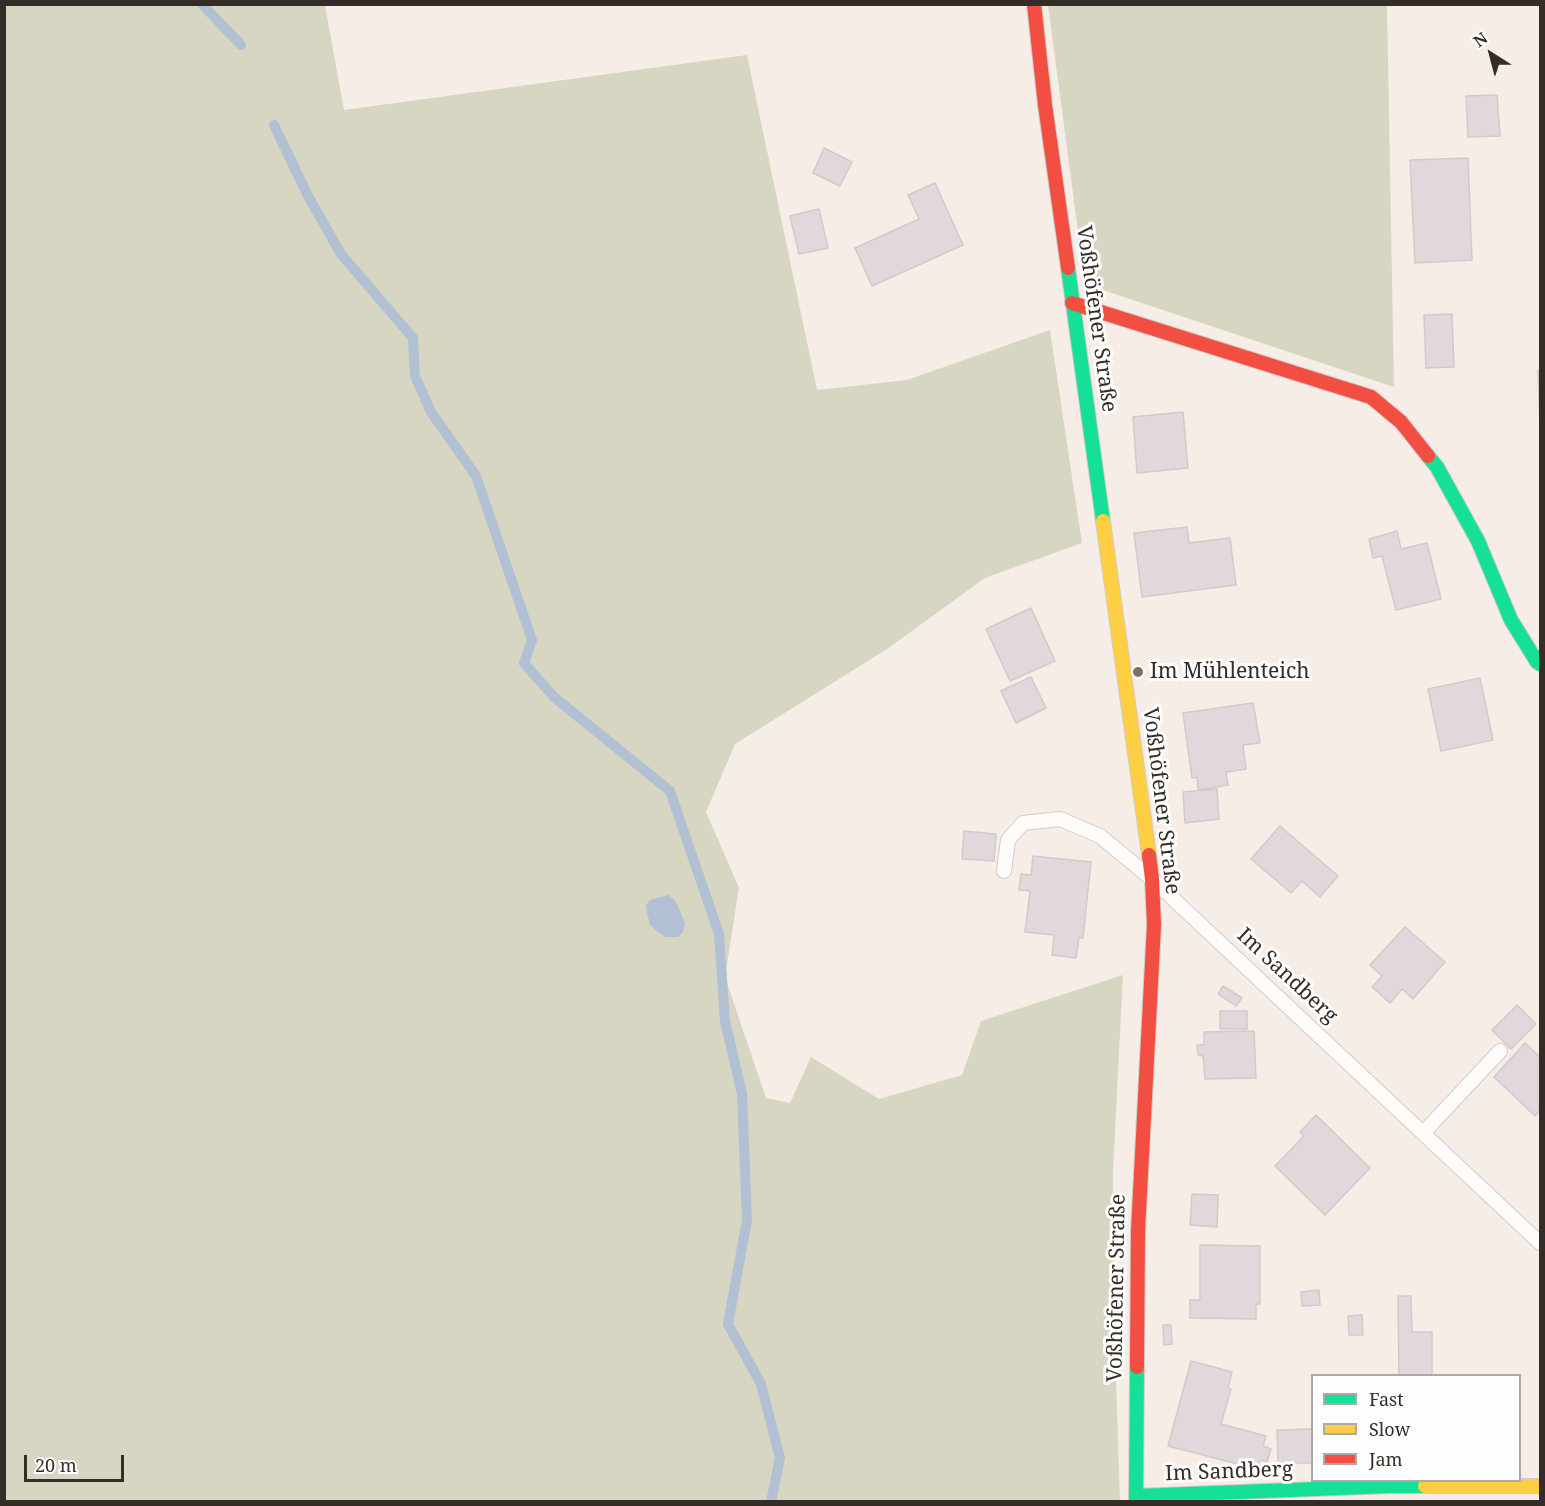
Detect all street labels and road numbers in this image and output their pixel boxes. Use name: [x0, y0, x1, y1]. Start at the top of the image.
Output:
street label: Voßhöfener Straße: [1070, 224, 1122, 414]
street label: Voßhöfener Straße: [1137, 706, 1185, 896]
street label: Im Sandberg: [1232, 923, 1342, 1029]
street label: Voßhöfener Straße: [1103, 1194, 1131, 1382]
street label: Im Sandberg: [1165, 1457, 1293, 1487]

